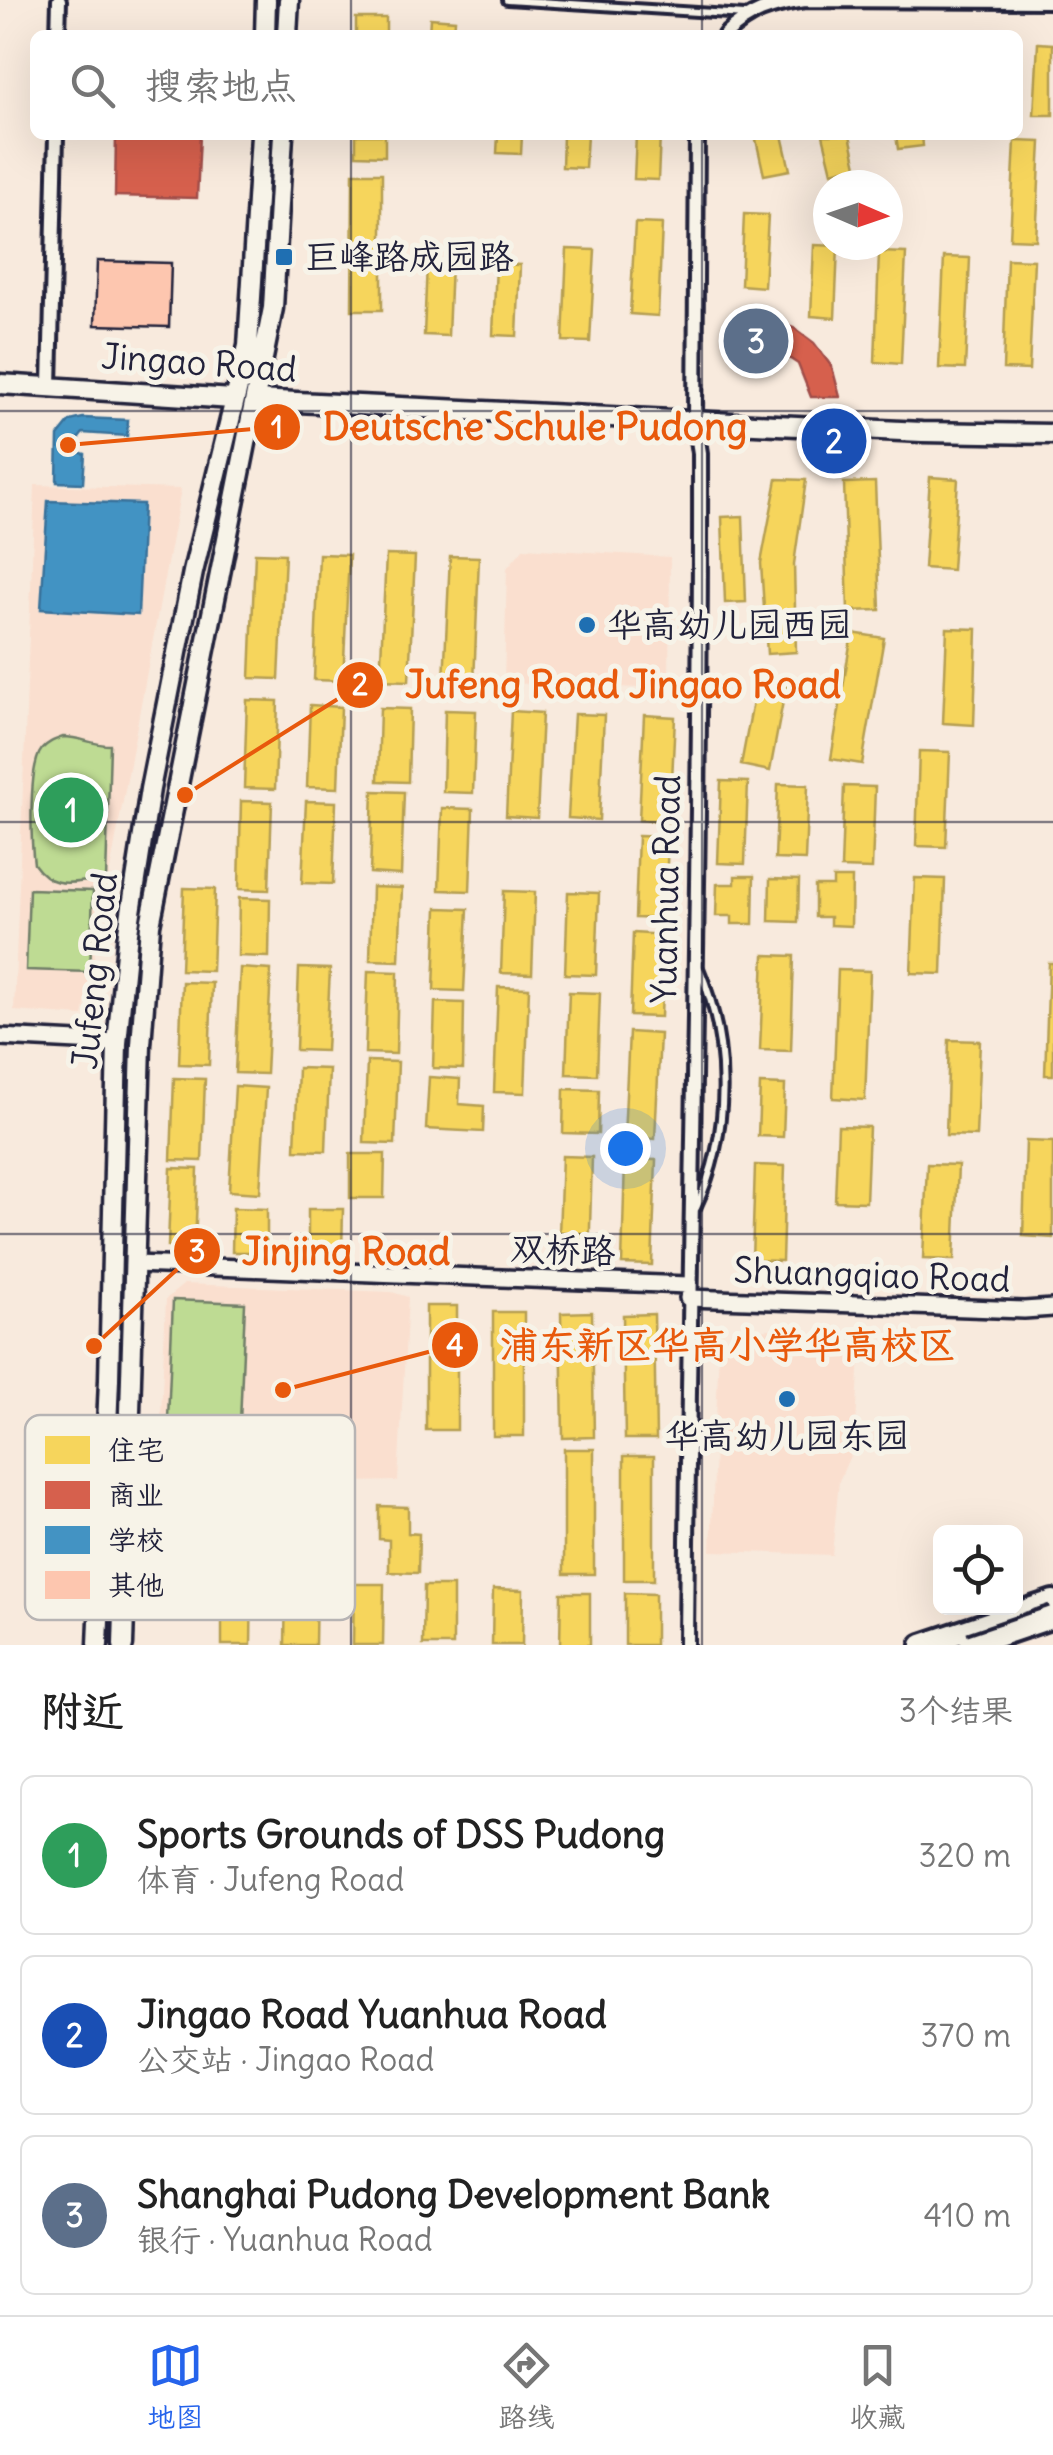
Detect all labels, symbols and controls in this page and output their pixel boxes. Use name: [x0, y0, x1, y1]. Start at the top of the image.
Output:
search box: [30, 30, 1023, 140]
icon: search: [65, 58, 120, 113]
text: 搜索地点: [145, 62, 297, 109]
north arrow: [813, 170, 903, 260]
place label: 巨峰路成园路: [304, 234, 514, 278]
marker: 巨峰路成园路: [273, 246, 295, 268]
pin: 3: [724, 304, 788, 378]
street label: Jingao Road: [100, 333, 298, 391]
callout: Deutsche Schule Pudong: [252, 393, 767, 461]
text: Deutsche Schule Pudong: [323, 403, 747, 450]
pin: 2: [802, 404, 866, 478]
text: 1: [271, 408, 283, 446]
place label: 华高幼儿园西园: [607, 602, 852, 646]
marker: 华高幼儿园西园: [576, 614, 598, 636]
callout: Jufeng Road Jingao Road: [335, 651, 861, 719]
text: Jufeng Road Jingao Road: [405, 661, 841, 708]
text: 2: [352, 665, 368, 703]
pin: 1: [38, 772, 104, 848]
street label: Yuanhua Road: [641, 774, 689, 1004]
street label: Jufeng Road: [62, 870, 126, 1072]
your location: [600, 1123, 651, 1174]
callout: Jinjing Road: [172, 1217, 471, 1285]
street label: 双桥路: [510, 1225, 616, 1273]
text: Jinjing Road: [242, 1228, 450, 1275]
text: 3: [188, 1232, 206, 1270]
street label: Shuangqiao Road: [733, 1247, 1011, 1301]
callout: 浦东新区华高小学华高校区: [430, 1311, 976, 1379]
text: 浦东新区华高小学华高校区: [500, 1321, 956, 1368]
text: 4: [446, 1326, 464, 1364]
marker: 华高幼儿园东园: [776, 1388, 798, 1410]
place label: 华高幼儿园东园: [664, 1413, 910, 1457]
legend: [25, 1415, 355, 1620]
text: 住宅: [108, 1432, 164, 1468]
text: 商业: [108, 1477, 164, 1513]
text: 学校: [108, 1522, 164, 1558]
map controls: [933, 1525, 1023, 1615]
button: locate: [933, 1525, 1023, 1615]
text: 其他: [108, 1567, 164, 1603]
text: 附近: [40, 1685, 124, 1737]
text: 3个结果: [899, 1690, 1013, 1731]
text: Sports Grounds of DSS Pudong: [137, 1811, 665, 1858]
text: 1: [68, 1835, 81, 1876]
text: 320 m: [919, 1835, 1011, 1876]
text: 体育 · Jufeng Road: [137, 1859, 404, 1900]
text: Jingao Road Yuanhua Road: [137, 1991, 607, 2038]
text: 2: [66, 2015, 83, 2056]
text: 370 m: [920, 2015, 1011, 2056]
text: 公交站 · Jingao Road: [137, 2039, 434, 2080]
text: Shanghai Pudong Development Bank: [137, 2171, 770, 2218]
text: 3: [65, 2195, 84, 2236]
text: 410 m: [923, 2195, 1011, 2236]
text: 银行 · Yuanhua Road: [137, 2219, 433, 2260]
tab: 地图: [147, 2338, 204, 2435]
tab: 路线: [498, 2338, 555, 2435]
tab: 收藏: [849, 2338, 906, 2435]

